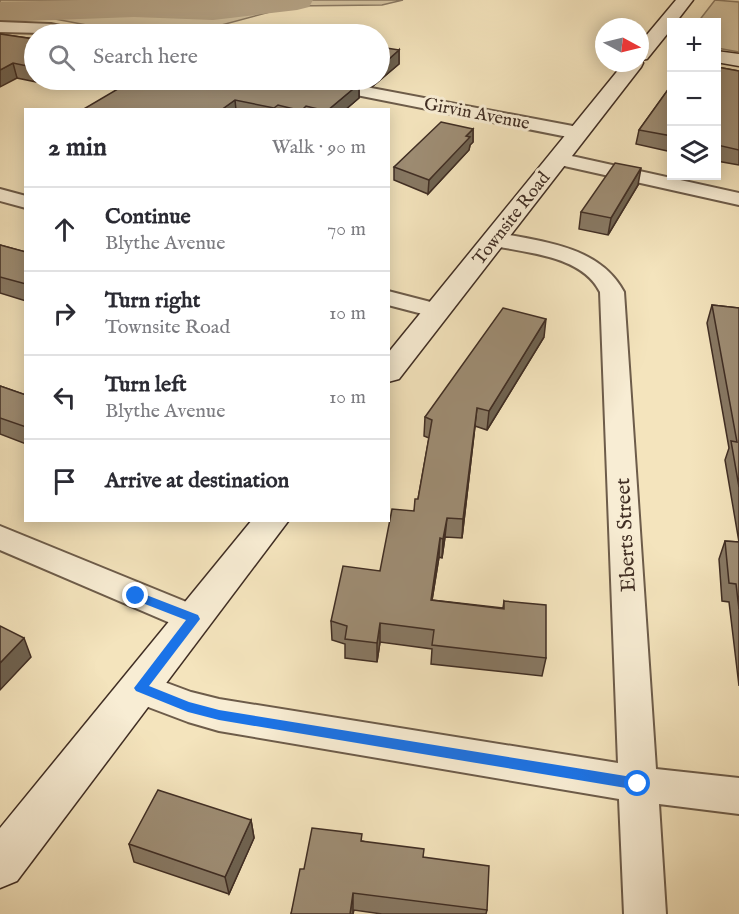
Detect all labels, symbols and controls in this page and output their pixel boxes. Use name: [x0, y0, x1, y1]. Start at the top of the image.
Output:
north arrow: [595, 18, 649, 72]
map controls: [667, 18, 721, 180]
button: +: [667, 18, 721, 72]
search box: [24, 24, 390, 90]
icon: search: [45, 41, 78, 74]
text: Search here: [93, 43, 198, 71]
button: −: [667, 72, 721, 126]
street label: Girvin Avenue: [422, 93, 531, 136]
button: layers: [667, 126, 721, 180]
text: 2 min: [48, 131, 107, 164]
text: Walk · 90 m: [272, 135, 366, 160]
street label: Townsite Road: [468, 167, 556, 270]
text: Continue: [105, 203, 191, 231]
icon: ahead: [48, 213, 81, 246]
text: 70 m: [327, 217, 366, 242]
text: Blythe Avenue: [105, 231, 225, 256]
text: Turn right: [105, 287, 200, 315]
icon: right: [48, 297, 81, 330]
text: 10 m: [329, 301, 366, 326]
text: Townsite Road: [105, 315, 230, 340]
text: Turn left: [105, 371, 187, 399]
icon: left: [48, 381, 81, 414]
text: 10 m: [329, 385, 366, 410]
text: Blythe Avenue: [105, 399, 225, 424]
icon: arrive: [48, 465, 81, 498]
text: Arrive at destination: [105, 467, 289, 495]
street label: Eberts Street: [610, 477, 643, 593]
route end: [122, 582, 148, 608]
route start: [624, 770, 650, 796]

